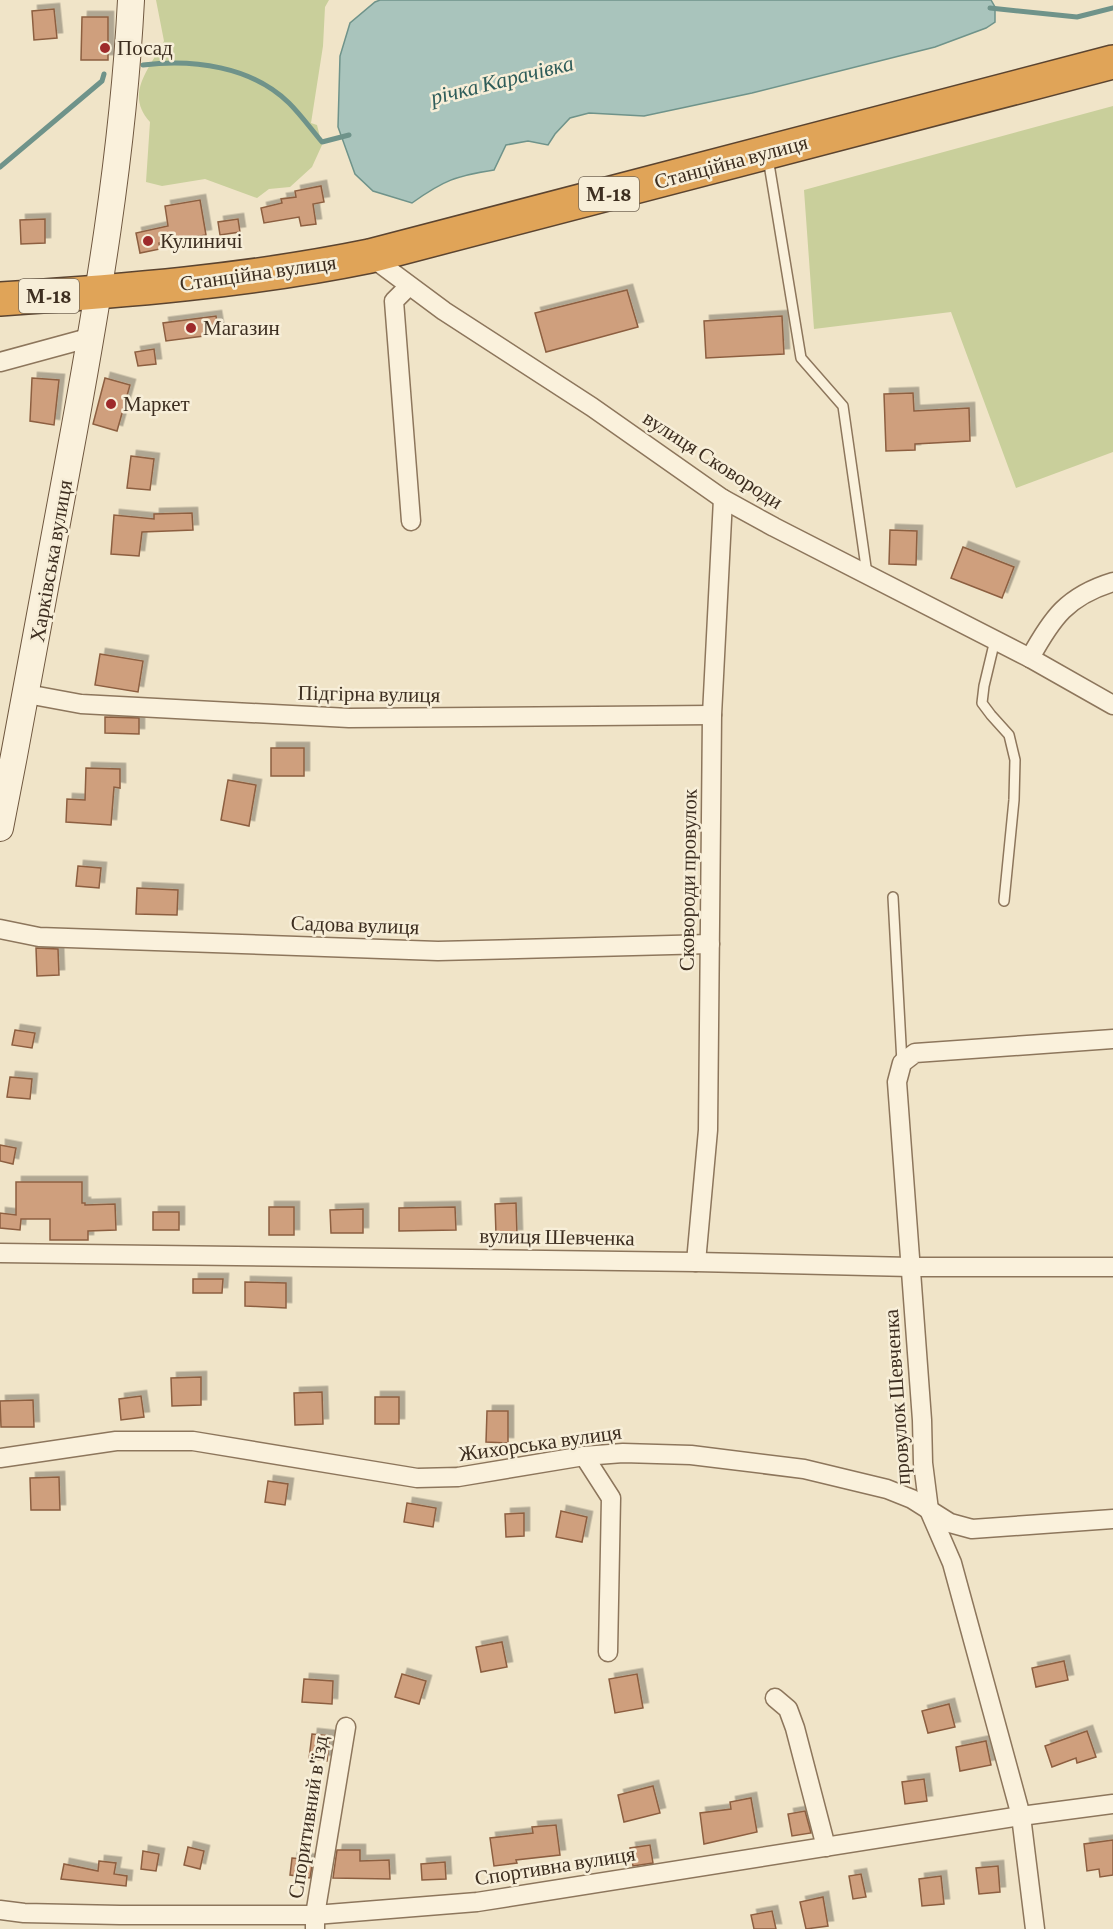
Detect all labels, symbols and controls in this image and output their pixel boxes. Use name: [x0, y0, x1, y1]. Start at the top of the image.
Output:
place label: Посад: [117, 36, 173, 60]
marker: Посад: [98, 41, 112, 55]
water label: річка Карачівка: [426, 50, 576, 110]
street label: Станційна вулиця: [652, 130, 811, 194]
road number: М-18: [579, 177, 639, 211]
place label: Кулиничі: [160, 229, 243, 253]
marker: Кулиничі: [141, 234, 155, 248]
street label: Станційна вулиця: [178, 250, 338, 296]
road number: М-18: [19, 279, 79, 313]
place label: Магазин: [203, 316, 280, 340]
marker: Магазин: [184, 321, 198, 335]
place label: Маркет: [123, 392, 190, 416]
marker: Маркет: [104, 397, 118, 411]
street label: вулиця Сковороди: [639, 406, 787, 514]
street label: Харківська вулиця: [25, 478, 77, 644]
street label: Підгірна вулиця: [298, 681, 441, 707]
street label: Сковороди провулок: [674, 788, 702, 971]
street label: Садова вулиця: [290, 911, 420, 939]
street label: вулиця Шевченка: [479, 1224, 636, 1250]
street label: провулок Шевченка: [879, 1308, 915, 1486]
street label: Жихорська вулиця: [457, 1420, 623, 1466]
street label: Споритивний в'їзд: [283, 1734, 333, 1900]
street label: Спортивна вулиця: [473, 1841, 637, 1891]

